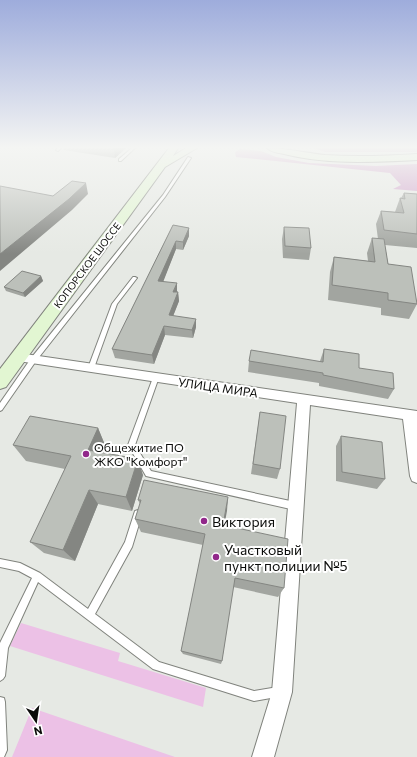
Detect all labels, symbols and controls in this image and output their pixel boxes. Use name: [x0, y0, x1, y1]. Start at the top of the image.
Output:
street label: КОПОРСКОЕ ШОССЕ: [51, 220, 123, 310]
street label: УЛИЦА МИРА: [177, 374, 259, 400]
place label: Общежитие ПО ЖКО "Комфорт": [94, 440, 188, 468]
marker: Общежитие ПО ЖКО "Комфорт": [81, 449, 91, 459]
place label: Виктория: [212, 513, 275, 530]
marker: Виктория: [199, 516, 209, 526]
place label: Участковый пункт полиции №5: [224, 541, 348, 574]
marker: Участковый пункт полиции №5: [211, 552, 221, 562]
north arrow: [16, 701, 56, 741]
text: N: [33, 724, 44, 738]

